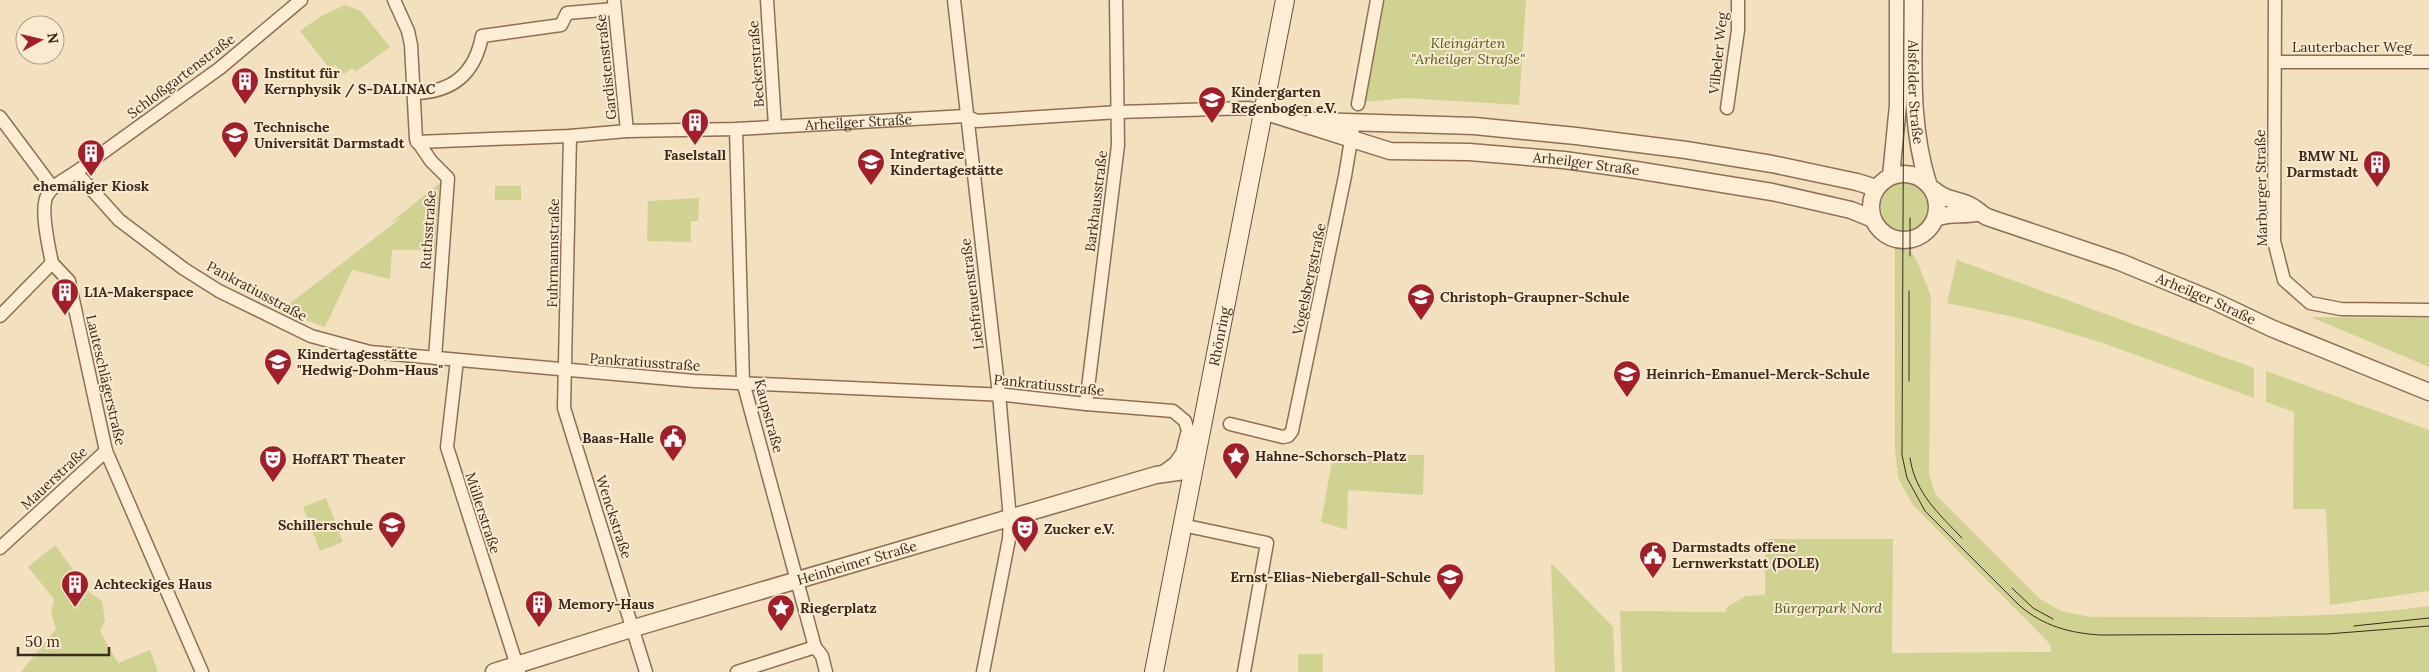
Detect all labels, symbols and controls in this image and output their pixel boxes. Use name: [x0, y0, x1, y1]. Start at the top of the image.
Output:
street label: Vilbeler Weg: [1705, 11, 1731, 96]
street label: Gardistenstraße: [591, 13, 621, 121]
north arrow: [15, 15, 65, 65]
street label: Beckerstraße: [744, 20, 768, 108]
street label: Schloßgartenstraße: [124, 29, 239, 122]
text: N: [43, 32, 63, 45]
park label: Kleingärten "Arheilger Straße": [1411, 34, 1525, 68]
street label: Lauterbacher Weg: [2292, 38, 2412, 56]
street label: Alsfelder Straße: [1904, 39, 1928, 146]
place label: Institut für Kernphysik / S-DALINAC: [264, 64, 436, 98]
building icon: Institut für Kernphysik / S-DALINAC: [230, 66, 260, 105]
place label: Kindergarten Regenbogen e.V.: [1231, 83, 1337, 117]
school or university icon: Kindergarten Regenbogen e.V.: [1197, 85, 1227, 124]
building icon: Faselstall: [680, 107, 710, 146]
street label: Arheilger Straße: [803, 110, 913, 134]
place label: Technische Universität Darmstadt: [254, 118, 405, 152]
school or university icon: Technische Universität Darmstadt: [220, 120, 250, 159]
street label: Marburger Straße: [2251, 129, 2271, 247]
building icon: ehemaliger Kiosk: [76, 138, 106, 177]
place label: Integrative Kindertagestätte: [890, 145, 1004, 179]
place label: Faselstall: [664, 146, 727, 164]
school or university icon: Integrative Kindertagestätte: [856, 147, 886, 186]
place label: BMW NL Darmstadt: [2287, 147, 2359, 181]
street label: Arheilger Straße: [1531, 148, 1641, 179]
street label: Barkhausstraße: [1081, 149, 1111, 253]
building icon: BMW NL Darmstadt: [2362, 149, 2392, 188]
place label: ehemaliger Kiosk: [33, 177, 150, 195]
street label: Ruthsstraße: [416, 189, 440, 270]
street label: Fuhrmannstraße: [543, 198, 563, 308]
street label: Vogelsbergstraße: [1288, 221, 1330, 338]
street label: Liebfrauenstraße: [956, 237, 988, 351]
street label: Pankratiusstraße: [204, 257, 311, 325]
street label: Arheilger Straße: [2153, 269, 2259, 329]
building icon: L1A-Makerspace: [50, 277, 80, 316]
school or university icon: Christoph-Graupner-Schule: [1406, 282, 1436, 321]
place label: L1A-Makerspace: [84, 283, 194, 301]
place label: Christoph-Graupner-Schule: [1440, 288, 1630, 306]
street label: Rhönring: [1205, 305, 1234, 368]
street label: Lauteschlägerstraße: [82, 313, 130, 448]
place label: Kindertagesstätte "Hedwig-Dohm-Haus": [297, 345, 443, 379]
school or university icon: Kindertagesstätte "Hedwig-Dohm-Haus": [263, 347, 293, 386]
street label: Pankratiusstraße: [589, 349, 701, 375]
school or university icon: Heinrich-Emanuel-Merck-Schule: [1612, 359, 1642, 398]
place label: Heinrich-Emanuel-Merck-Schule: [1646, 365, 1870, 383]
street label: Pankratiusstraße: [993, 370, 1106, 400]
street label: Kaupstraße: [751, 377, 788, 455]
public building icon: Baas-Halle: [658, 423, 688, 462]
place label: Baas-Halle: [582, 429, 654, 447]
place icon: Hahne-Schorsch-Platz: [1221, 441, 1251, 480]
street label: Mauerstraße: [17, 442, 91, 513]
theatre icon: HoffART Theater: [258, 444, 288, 483]
place label: Hahne-Schorsch-Platz: [1255, 447, 1406, 465]
place label: HoffART Theater: [292, 450, 406, 468]
street label: Müllerstraße: [461, 470, 505, 556]
street label: Wenckstraße: [592, 473, 636, 561]
school or university icon: Schillerschule: [377, 510, 407, 549]
theatre icon: Zucker e.V.: [1010, 514, 1040, 553]
place label: Schillerschule: [278, 516, 373, 534]
place label: Zucker e.V.: [1044, 520, 1115, 538]
street label: Heinheimer Straße: [795, 536, 919, 589]
place label: Darmstadts offene Lernwerkstatt (DOLE): [1672, 538, 1819, 572]
public building icon: Darmstadts offene Lernwerkstatt (DOLE): [1638, 540, 1668, 579]
school or university icon: Ernst-Elias-Niebergall-Schule: [1435, 562, 1465, 601]
place label: Ernst-Elias-Niebergall-Schule: [1230, 568, 1431, 586]
building icon: Achteckiges Haus: [60, 569, 90, 608]
place label: Achteckiges Haus: [94, 575, 212, 593]
building icon: Memory-Haus: [524, 589, 554, 628]
place icon: Riegerplatz: [766, 593, 796, 632]
place label: Memory-Haus: [558, 595, 654, 613]
place label: Riegerplatz: [800, 599, 877, 617]
park label: Bürgerpark Nord: [1774, 599, 1882, 617]
scale bar: [18, 624, 109, 656]
text: 50 m: [25, 632, 60, 651]

